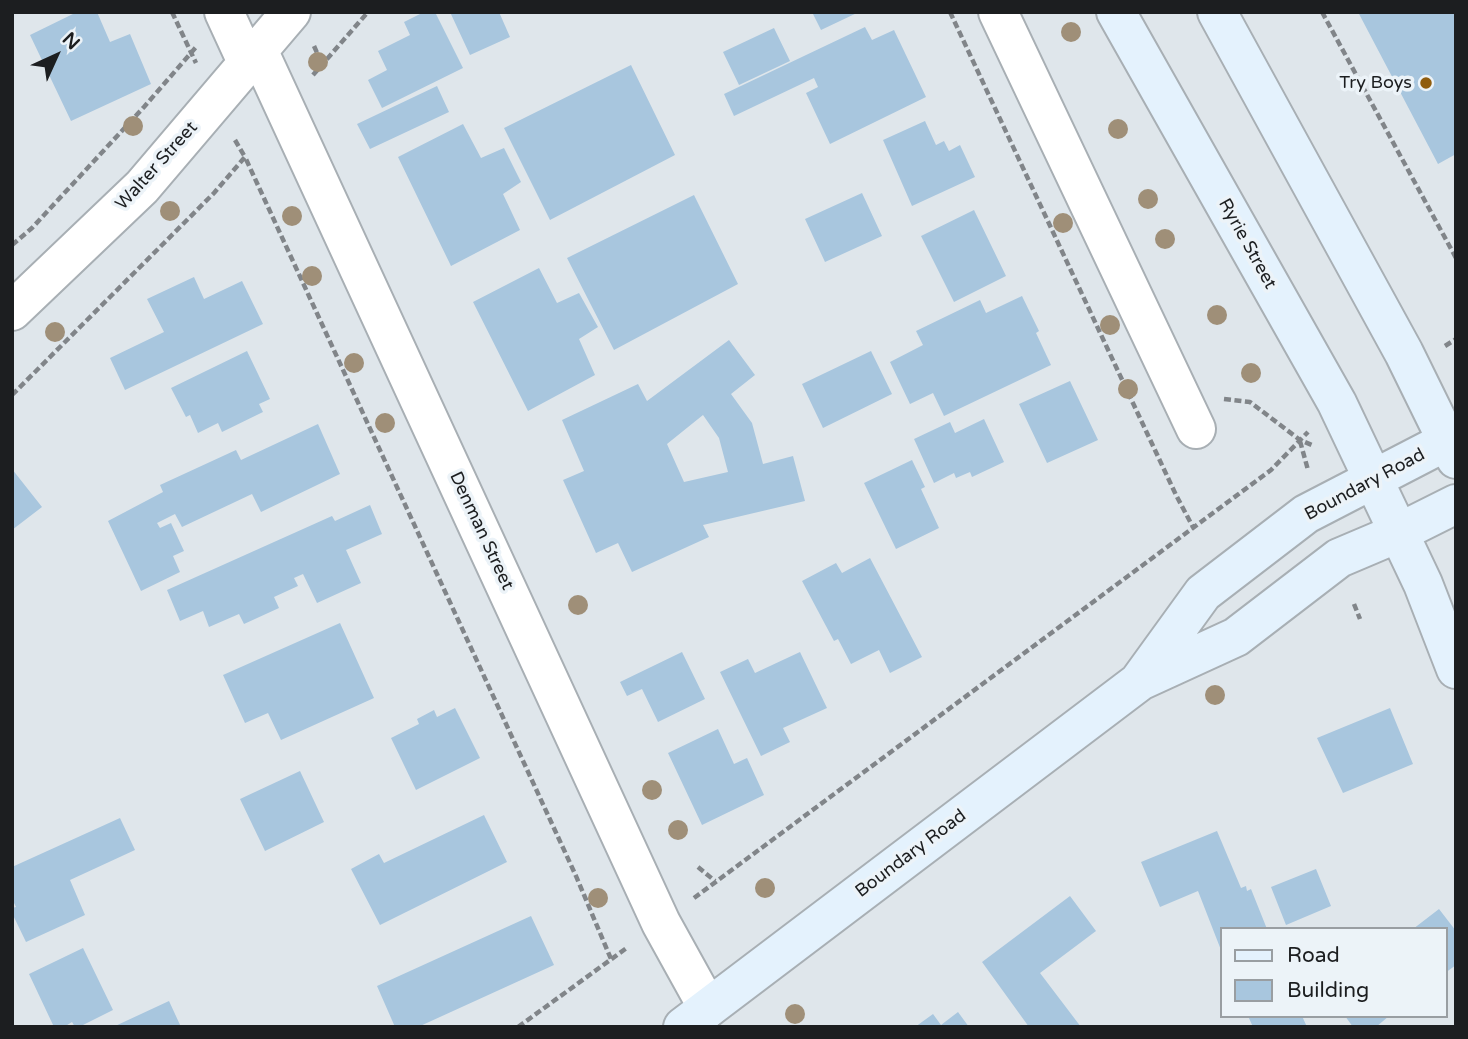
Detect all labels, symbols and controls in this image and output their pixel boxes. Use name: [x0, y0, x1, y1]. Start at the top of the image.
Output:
north arrow: [21, 21, 91, 91]
text: N: [58, 28, 84, 54]
place label: Try Boys: [1339, 72, 1412, 94]
marker: Try Boys: [1418, 75, 1434, 91]
street label: Walter Street: [111, 117, 203, 215]
street label: Ryrie Street: [1213, 195, 1281, 293]
street label: Boundary Road: [1301, 444, 1429, 526]
street label: Denman Street: [444, 468, 518, 594]
street label: Boundary Road: [851, 805, 971, 903]
legend: [1220, 927, 1447, 1018]
text: Road: [1287, 943, 1340, 968]
text: Building: [1287, 978, 1369, 1003]

